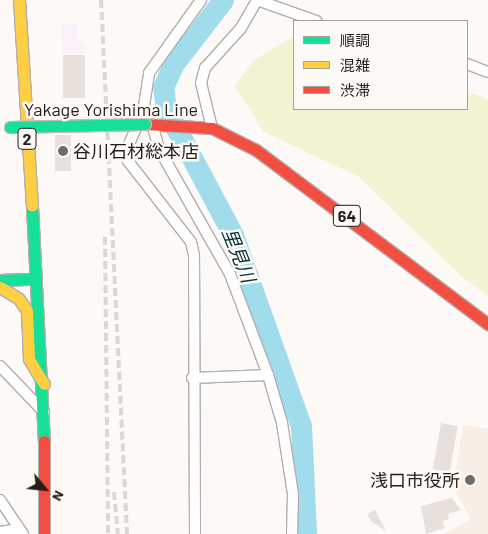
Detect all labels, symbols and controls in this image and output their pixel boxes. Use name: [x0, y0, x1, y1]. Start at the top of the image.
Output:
legend: [293, 20, 468, 110]
text: 順調: [340, 31, 370, 49]
text: 混雑: [340, 56, 370, 74]
text: 渋滞: [340, 81, 370, 99]
street label: Yakage Yorishima Line: [24, 98, 198, 120]
road number: 2: [17, 126, 37, 152]
place label: 谷川石材総本店: [73, 140, 199, 162]
marker: 谷川石材総本店: [57, 145, 69, 157]
road number: 64: [332, 202, 362, 230]
water label: 里見川: [218, 224, 260, 286]
north arrow: [20, 464, 70, 514]
place label: 浅口市役所: [370, 469, 460, 491]
marker: 浅口市役所: [464, 474, 476, 486]
text: N: [49, 488, 68, 504]

